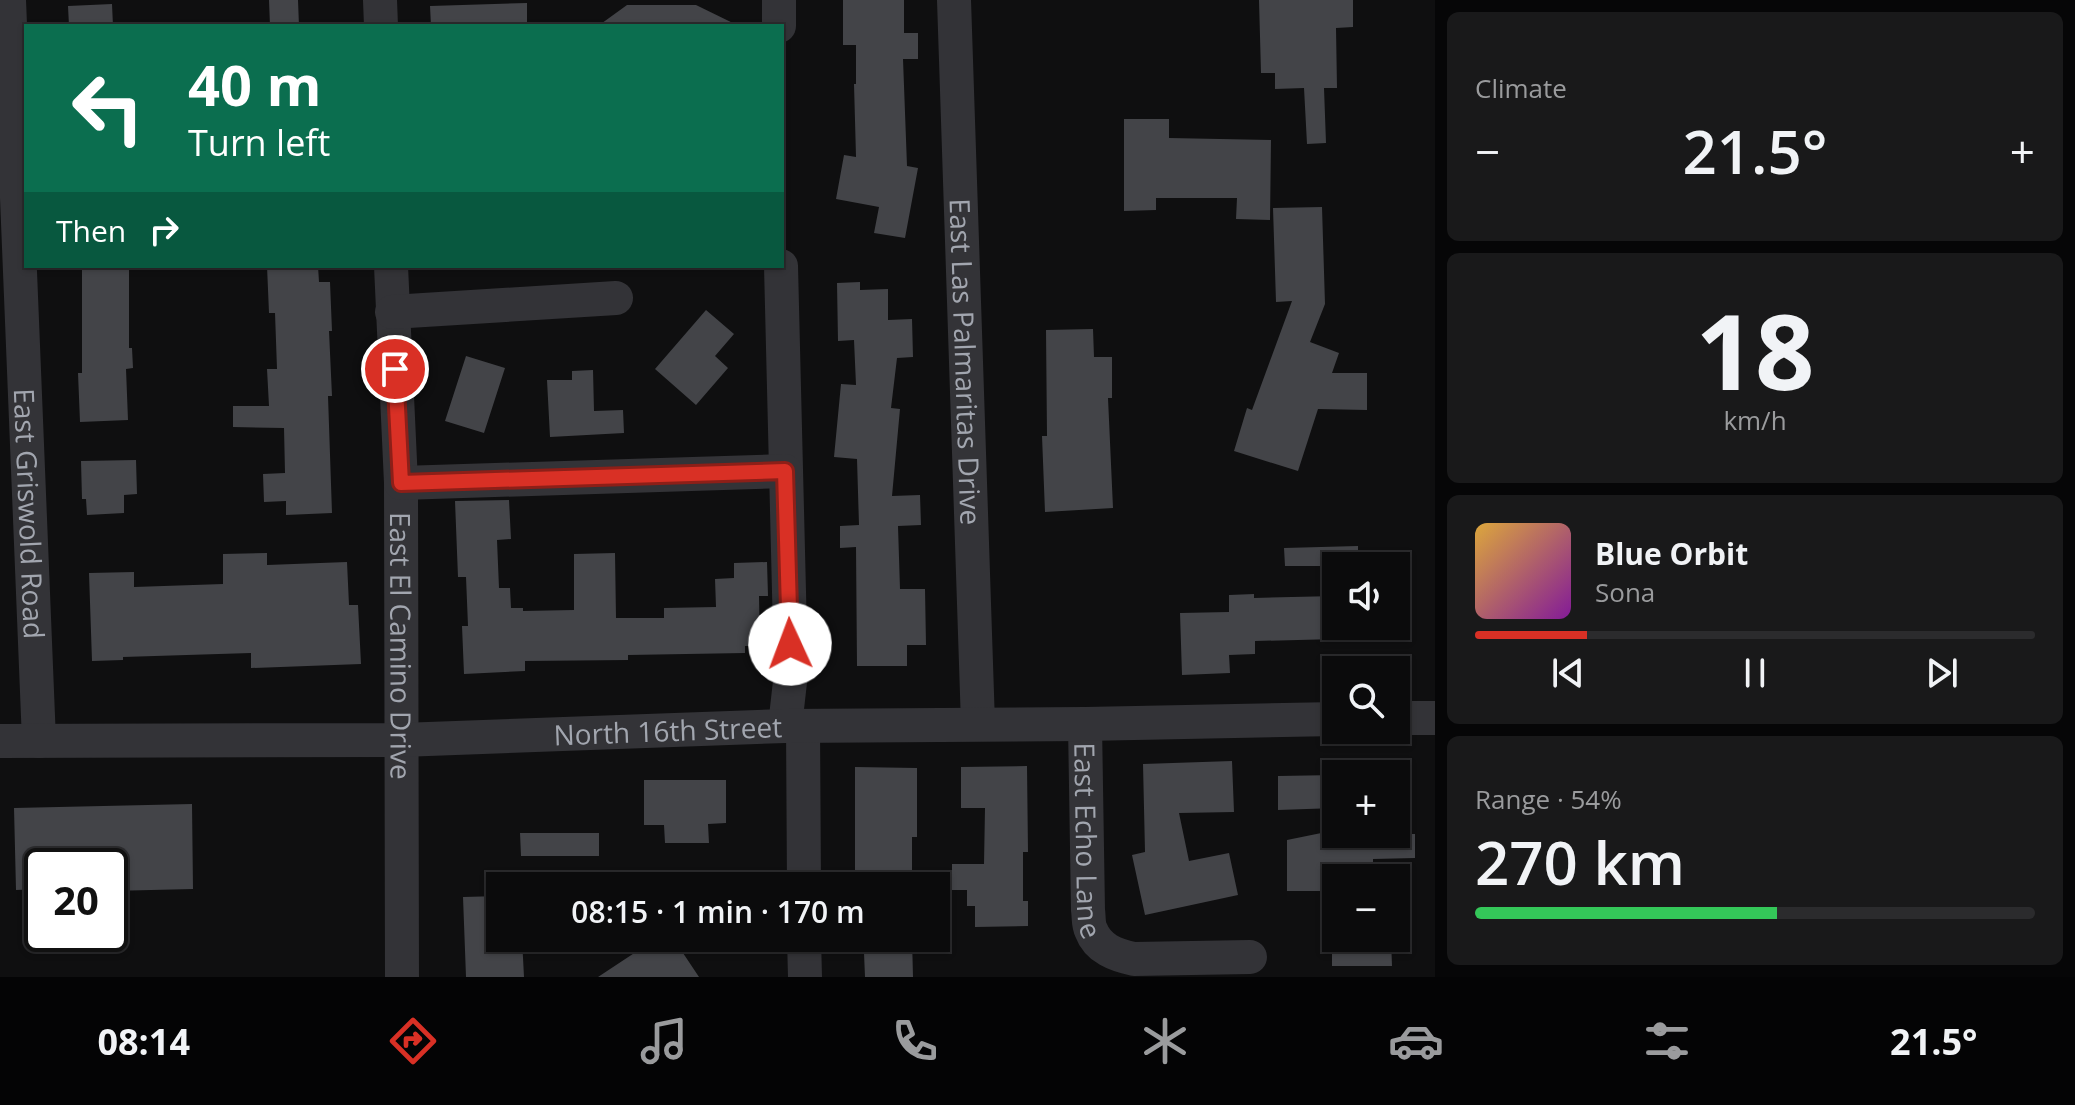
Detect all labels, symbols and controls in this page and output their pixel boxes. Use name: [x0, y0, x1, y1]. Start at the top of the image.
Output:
text: 40 m: [188, 46, 322, 122]
icon: left: [56, 56, 160, 160]
text: Climate: [1475, 70, 1567, 106]
text: 21.5°: [1682, 110, 1828, 192]
text: Turn left: [188, 118, 330, 167]
text: −: [1475, 121, 1500, 181]
text: +: [2010, 121, 2035, 181]
street label: East Las Palmaritas Drive: [942, 198, 990, 526]
icon: right: [142, 208, 186, 252]
text: Then: [56, 210, 126, 251]
text: 18: [1696, 279, 1814, 420]
pin: [361, 335, 429, 403]
icon: arrive: [373, 347, 417, 391]
street label: East Griswold Road: [6, 387, 54, 640]
text: km/h: [1723, 402, 1787, 438]
street label: East El Camino Drive: [382, 512, 421, 780]
text: Blue Orbit: [1595, 533, 1748, 574]
map controls: [1322, 552, 1410, 952]
button: sound: [1322, 552, 1410, 640]
text: Sona: [1595, 574, 1655, 610]
position arrow: [748, 602, 832, 686]
icon: previous: [1546, 651, 1590, 695]
icon: pause: [1733, 651, 1777, 695]
icon: next: [1920, 651, 1964, 695]
button: search: [1322, 656, 1410, 744]
street label: North 16th Street: [553, 707, 783, 753]
street label: East Echo Lane: [1066, 742, 1111, 944]
button: +: [1322, 760, 1410, 848]
text: Range · 54%: [1475, 781, 1622, 817]
text: 270 km: [1475, 821, 1685, 903]
speed limit sign: 20: [24, 848, 128, 952]
button: −: [1322, 864, 1410, 952]
text: 08:15 · 1 min · 170 m: [571, 891, 865, 932]
icon: directions: [385, 1013, 441, 1069]
icon: music: [636, 1013, 692, 1069]
icon: phone: [887, 1013, 943, 1069]
icon: climate: [1137, 1013, 1193, 1069]
icon: car: [1388, 1013, 1444, 1069]
icon: filters: [1639, 1013, 1695, 1069]
text: 08:14: [97, 1017, 190, 1066]
text: 21.5°: [1890, 1017, 1977, 1066]

